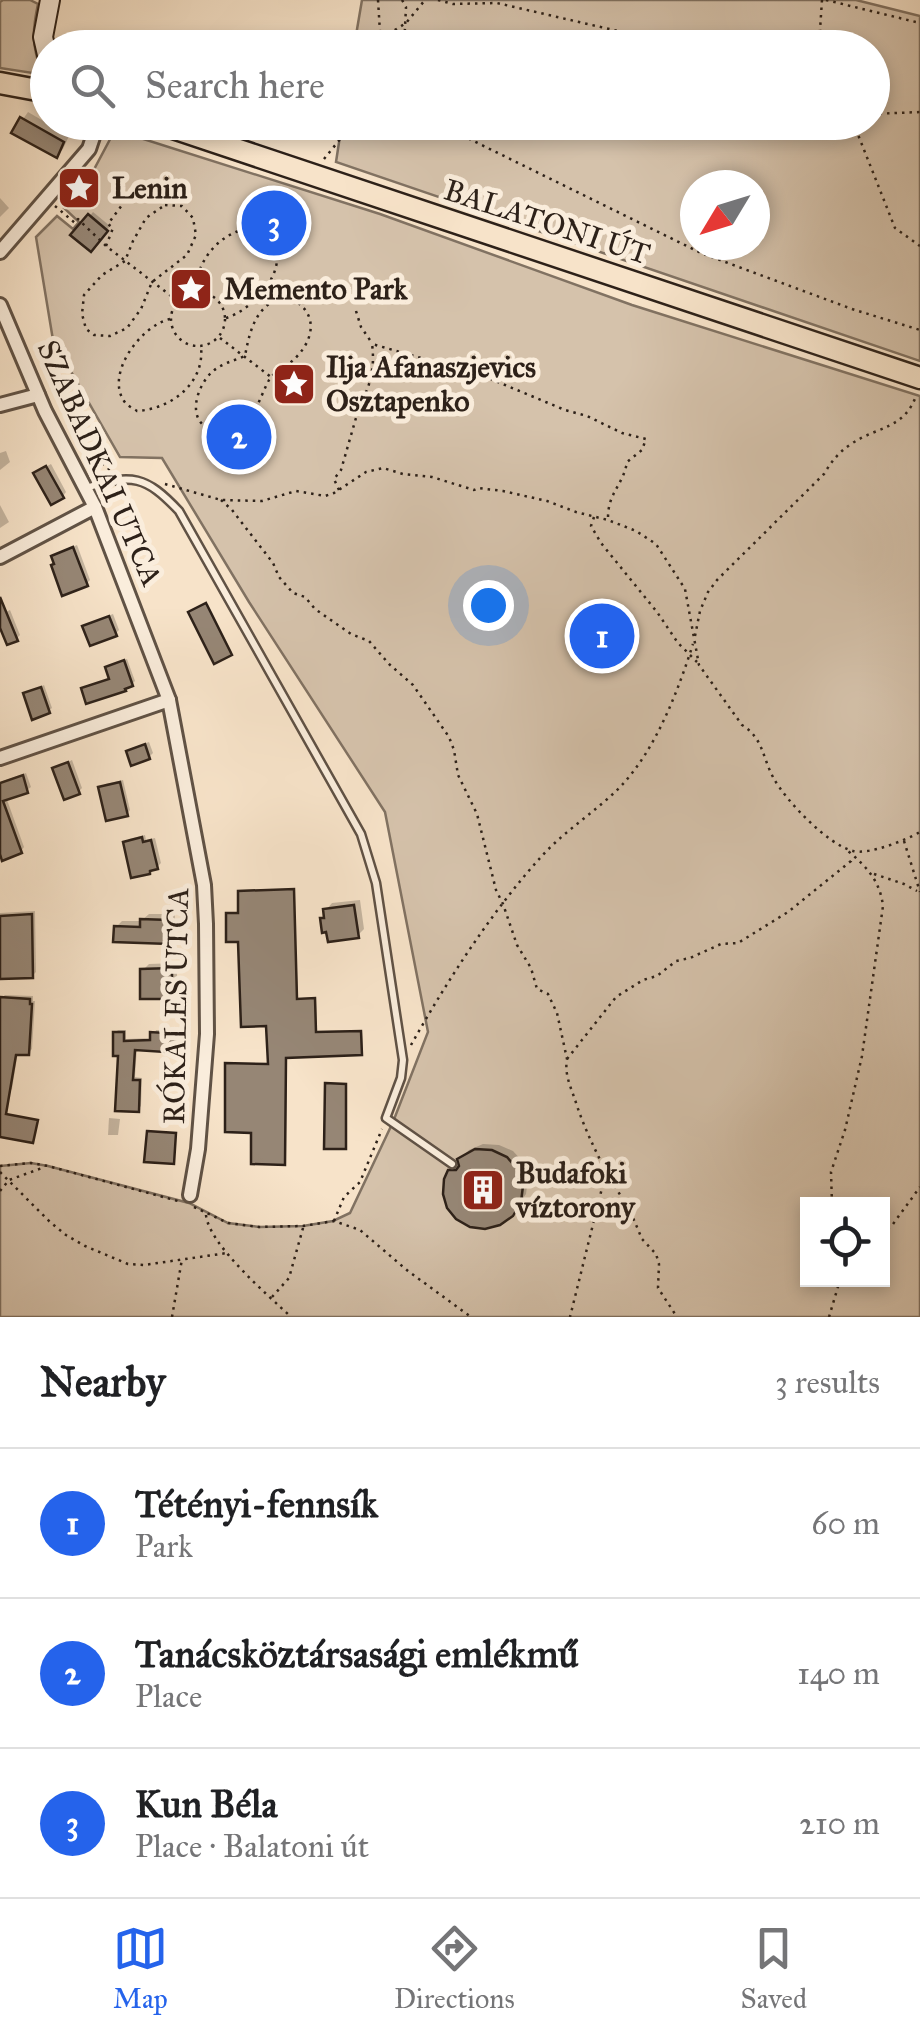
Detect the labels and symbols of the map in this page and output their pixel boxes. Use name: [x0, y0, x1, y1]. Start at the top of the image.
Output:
place icon: Lenin: [56, 165, 102, 211]
place label: Lenin: [112, 170, 188, 206]
north arrow: [680, 170, 770, 260]
street label: BALATONI ÚT: [439, 171, 655, 272]
pin: 3: [242, 186, 306, 260]
place icon: Memento Park: [168, 266, 214, 312]
place label: Memento Park: [224, 271, 409, 307]
street label: SZABADKAI UTCA: [30, 335, 170, 591]
place label: Ilja Afanaszjevics Osztapenko: [326, 349, 536, 419]
place icon: Ilja Afanaszjevics Osztapenko: [271, 361, 317, 407]
pin: 2: [206, 400, 272, 474]
your location: [463, 580, 514, 631]
pin: 1: [570, 598, 634, 674]
street label: RÓKALES UTCA: [155, 887, 196, 1125]
place label: Budafoki víztorony: [515, 1155, 636, 1225]
building icon: Budafoki víztorony: [460, 1167, 506, 1213]

